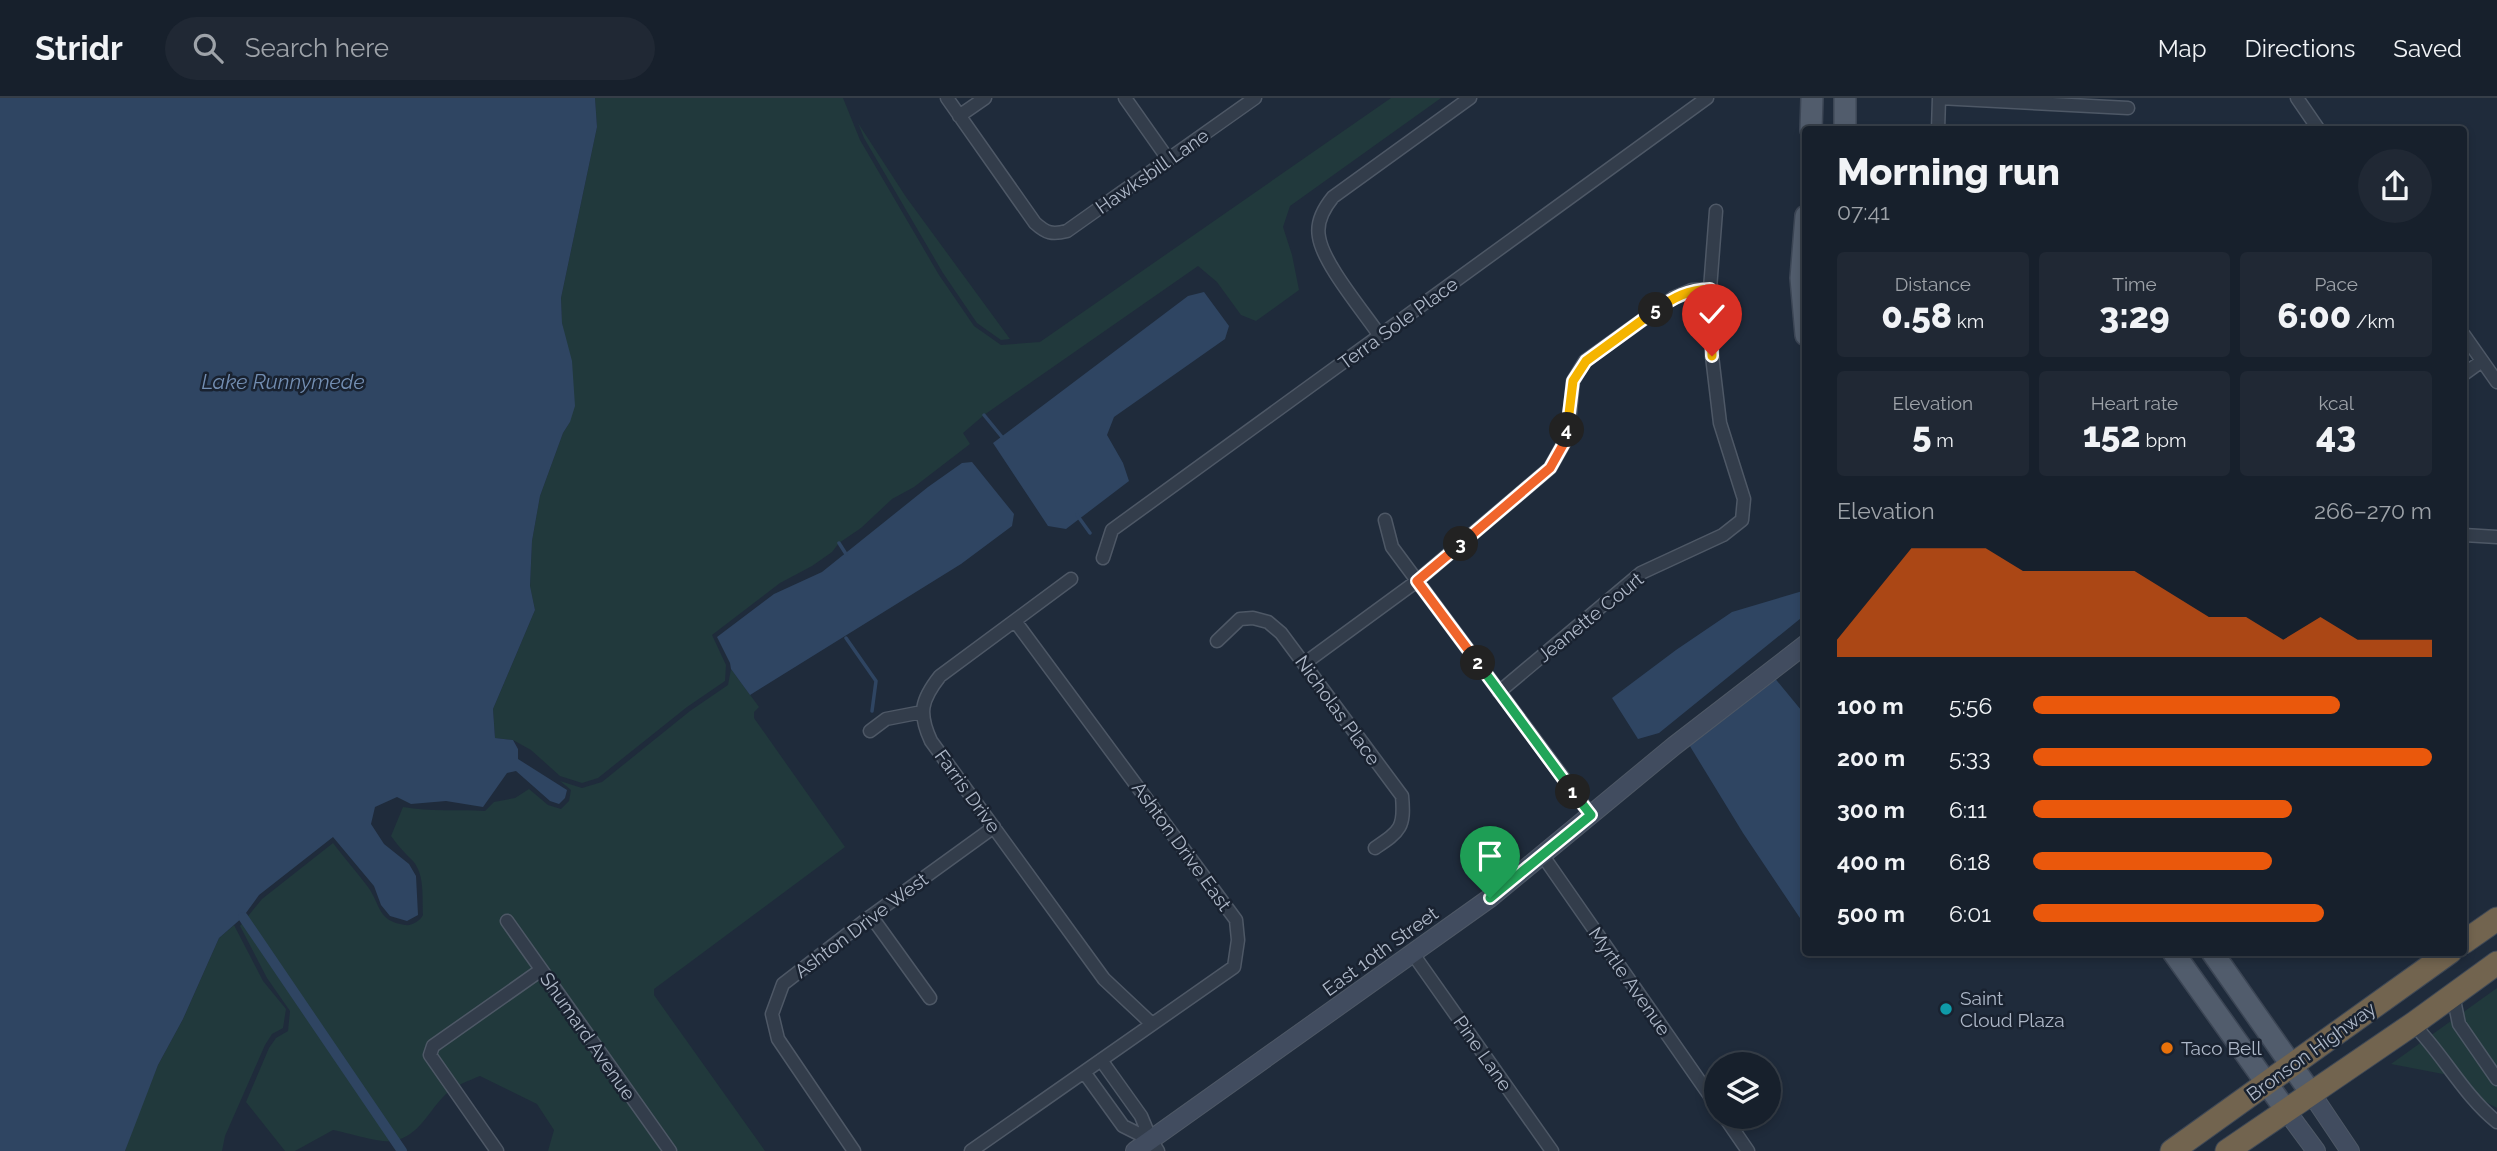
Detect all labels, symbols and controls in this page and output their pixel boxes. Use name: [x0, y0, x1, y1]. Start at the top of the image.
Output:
search box: [165, 17, 655, 80]
text: Stridr: [35, 29, 123, 68]
icon: search: [189, 29, 227, 67]
text: Search here: [245, 33, 389, 63]
text: Map: [2158, 34, 2207, 63]
text: Directions: [2245, 34, 2355, 63]
text: Saved: [2393, 34, 2462, 63]
street label: Hawksbill Lane: [1091, 124, 1213, 218]
text: Morning run: [1837, 149, 2060, 194]
button: share: [2358, 149, 2432, 223]
text: 07:41: [1837, 198, 1890, 225]
street label: Terra Sole Place: [1334, 272, 1462, 374]
text: Distance: [1895, 273, 1971, 295]
text: Time: [2112, 273, 2157, 295]
text: Pace: [2314, 273, 2358, 295]
pin: [1682, 284, 1742, 356]
pin: 5: [1638, 292, 1674, 328]
icon: check: [1693, 295, 1731, 333]
text: 0.58: [1881, 295, 1952, 336]
text: 3:29: [2099, 295, 2170, 336]
text: 6:00: [2277, 295, 2351, 336]
text: 5: [1650, 298, 1661, 320]
text: km: [1952, 310, 1984, 332]
text: /km: [2351, 310, 2395, 332]
water label: Lake Runnymede: [201, 369, 365, 394]
text: Elevation: [1892, 392, 1973, 414]
text: Heart rate: [2091, 392, 2178, 414]
text: kcal: [2318, 392, 2354, 414]
pin: 4: [1550, 412, 1584, 448]
text: 5: [1912, 414, 1931, 455]
text: 152: [2083, 414, 2141, 455]
text: 43: [2316, 414, 2356, 455]
text: 4: [1561, 418, 1572, 440]
text: m: [1931, 429, 1954, 451]
text: bpm: [2141, 429, 2186, 451]
text: Elevation: [1837, 497, 1935, 524]
text: 266–270 m: [2314, 497, 2432, 524]
pin: 3: [1444, 526, 1478, 562]
text: 3: [1455, 532, 1466, 554]
street label: Jeanette Court: [1533, 567, 1648, 666]
pin: 2: [1460, 646, 1496, 680]
street label: Nicholas Place: [1291, 651, 1385, 769]
text: 2: [1472, 651, 1483, 673]
text: 100 m: [1837, 692, 1904, 719]
text: 5:56: [1949, 692, 1992, 719]
text: 200 m: [1837, 744, 1905, 771]
text: 5:33: [1949, 744, 1990, 771]
street label: Farris Drive: [931, 745, 1005, 837]
pin: 1: [1556, 774, 1590, 810]
street label: Ashton Drive East: [1128, 777, 1236, 915]
text: 1: [1568, 780, 1577, 802]
text: 300 m: [1837, 796, 1905, 823]
text: 6:11: [1949, 796, 1987, 823]
pin: [1460, 826, 1520, 898]
icon: arrive: [1471, 837, 1509, 875]
text: 400 m: [1837, 848, 1905, 875]
text: 6:18: [1949, 848, 1991, 875]
street label: Ashton Drive West: [790, 867, 932, 982]
text: 500 m: [1837, 900, 1905, 927]
text: 6:01: [1949, 900, 1991, 927]
street label: East 10th Street: [1318, 901, 1442, 1000]
street label: Myrtle Avenue: [1584, 923, 1676, 1039]
street label: Shumard Avenue: [536, 968, 640, 1104]
place label: Saint Cloud Plaza: [1960, 987, 2065, 1031]
street label: Bronson Highway: [2242, 997, 2380, 1105]
marker: Saint Cloud Plaza: [1938, 1001, 1954, 1017]
street label: Pine Lane: [1449, 1011, 1517, 1095]
place label: Taco Bell: [2181, 1037, 2262, 1059]
marker: Taco Bell: [2159, 1040, 2175, 1056]
map controls: [1704, 1052, 1781, 1129]
button: layers: [1704, 1052, 1781, 1129]

